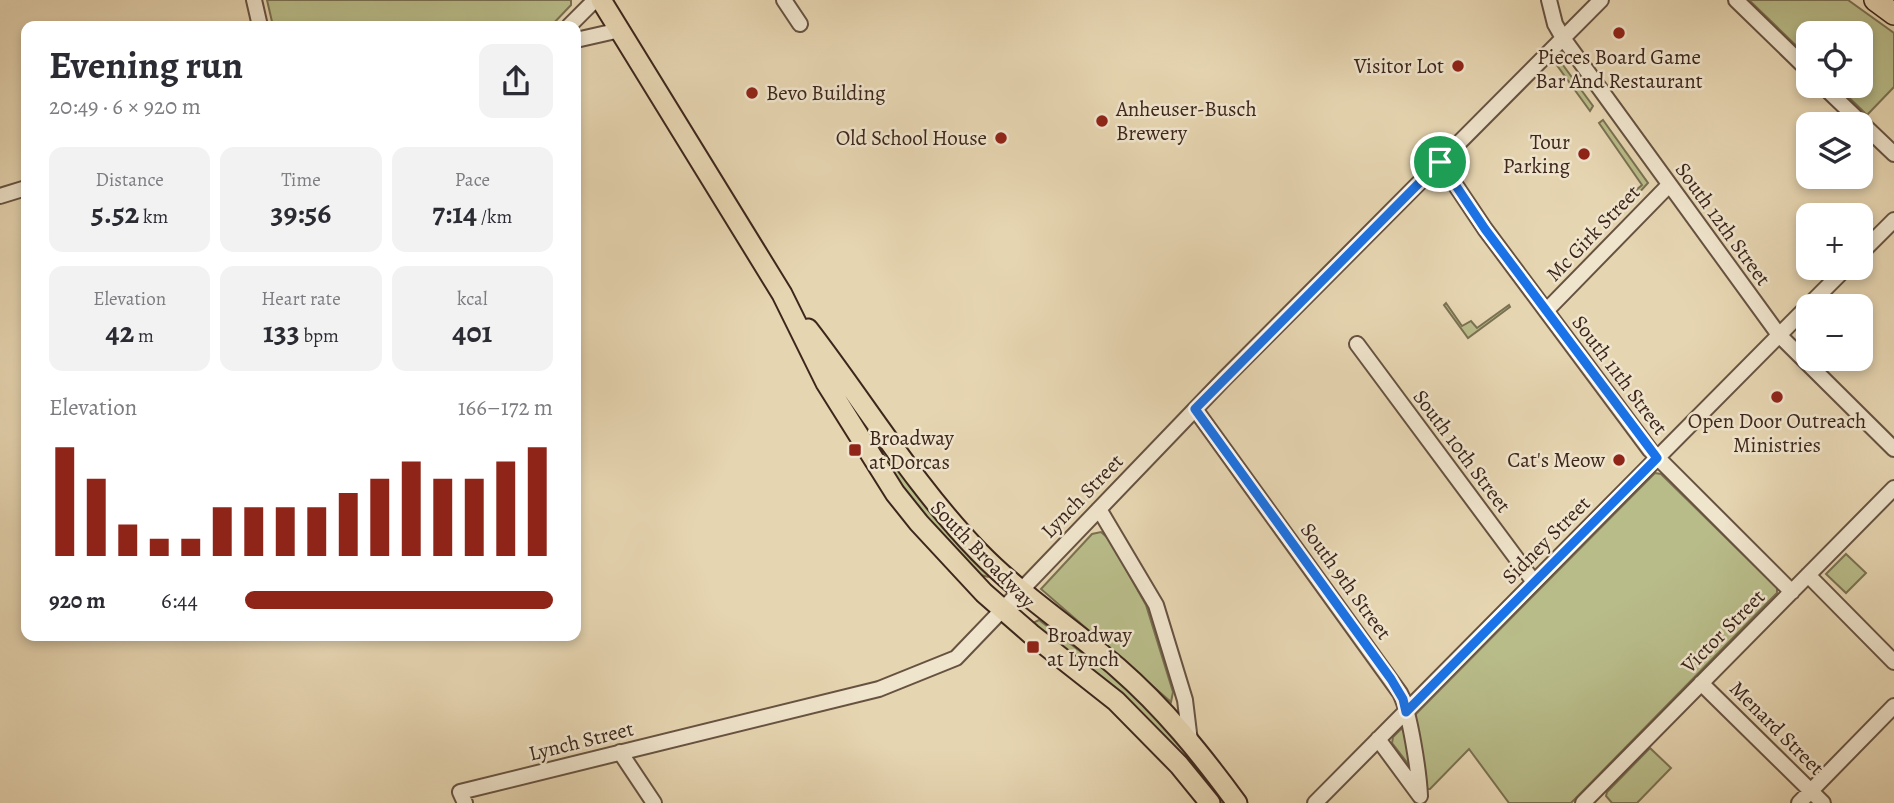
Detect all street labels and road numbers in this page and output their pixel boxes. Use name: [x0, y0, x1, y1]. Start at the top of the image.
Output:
street label: South 12th Street: [1669, 157, 1777, 291]
street label: Mc Girk Street: [1540, 179, 1646, 287]
street label: South 11th Street: [1566, 309, 1674, 441]
street label: South 10th Street: [1407, 384, 1517, 518]
street label: Lynch Street: [1035, 448, 1129, 544]
street label: Sidney Street: [1496, 490, 1596, 590]
street label: South Broadway: [924, 494, 1042, 614]
street label: South 9th Street: [1294, 517, 1398, 645]
street label: Victor Street: [1674, 583, 1771, 680]
street label: Menard Street: [1724, 675, 1830, 781]
street label: Lynch Street: [526, 714, 636, 768]

